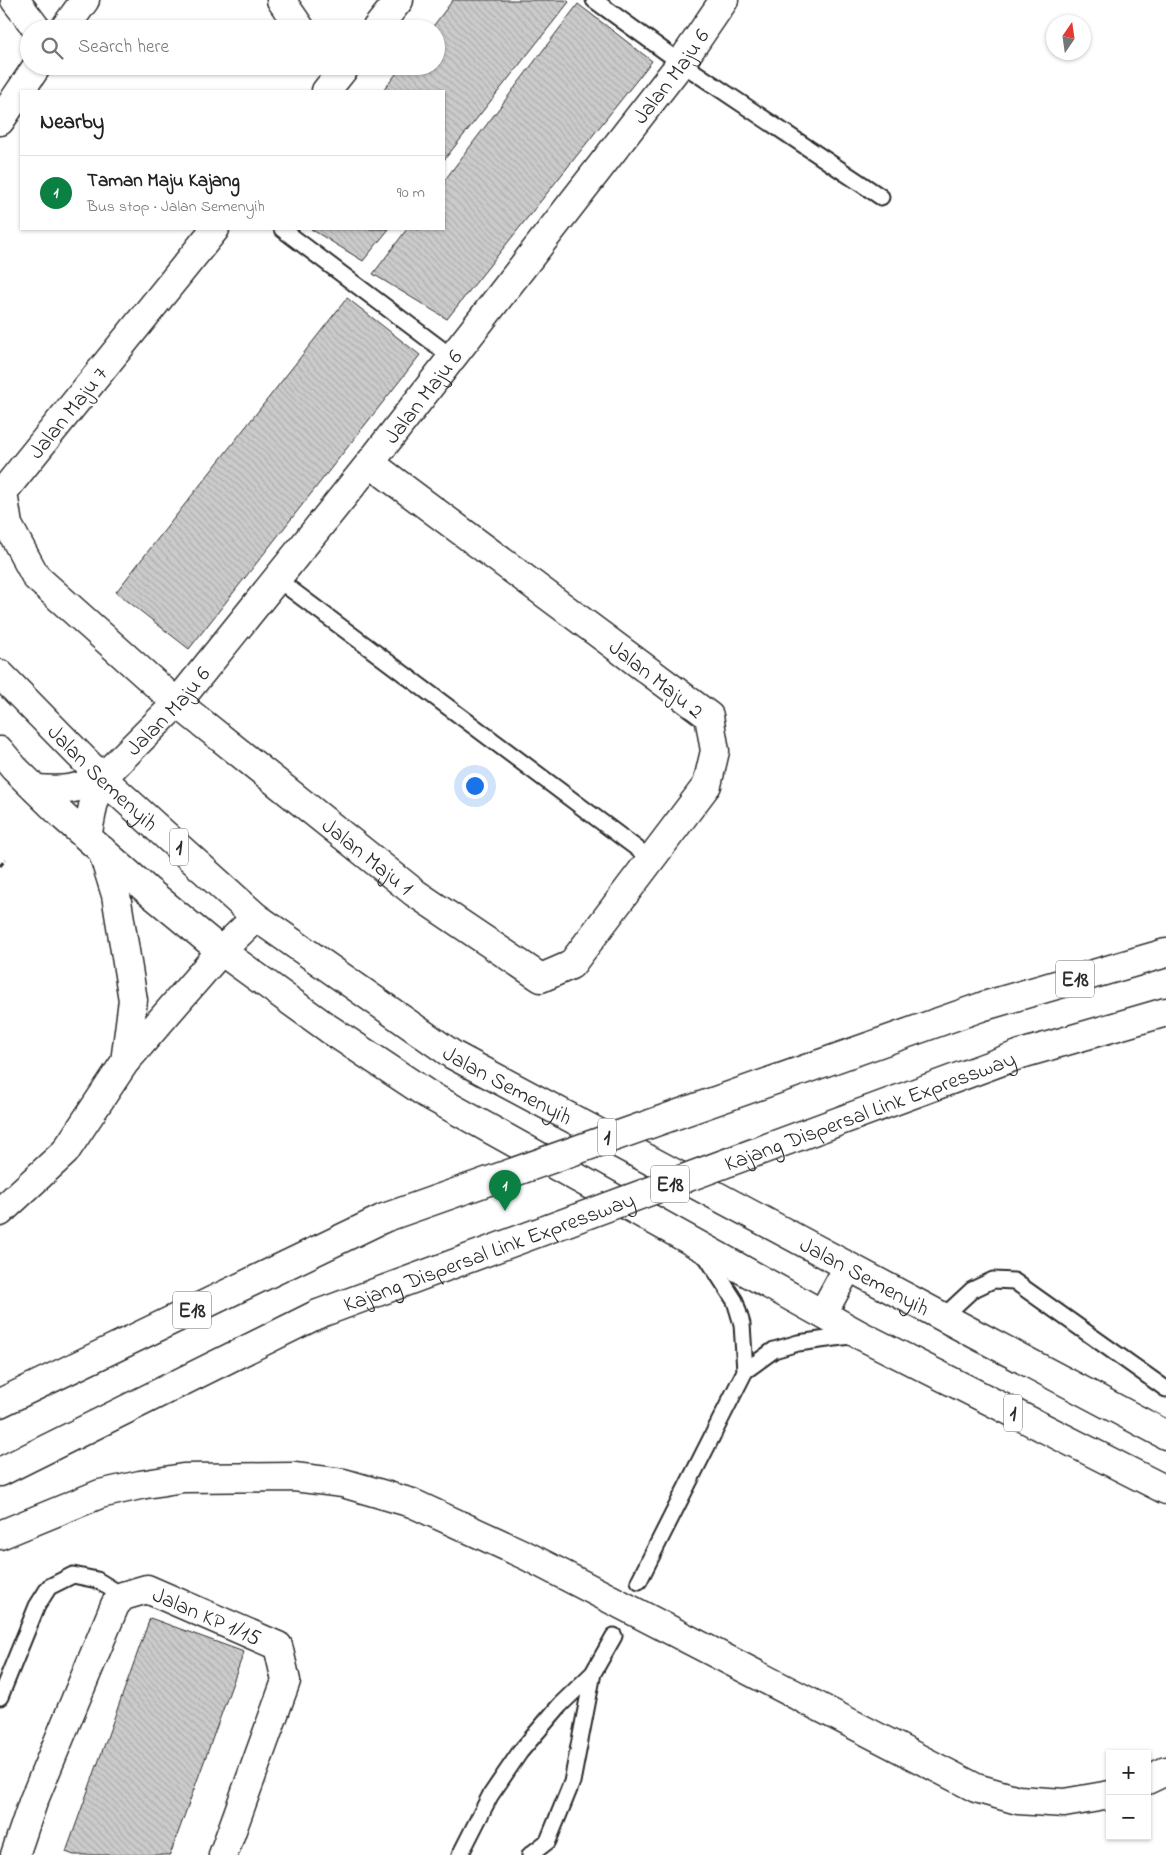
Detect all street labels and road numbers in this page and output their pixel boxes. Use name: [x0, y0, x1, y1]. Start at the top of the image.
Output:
street label: Jalan Maju 6: [626, 23, 719, 132]
street label: Jalan Maju 6: [378, 343, 472, 452]
street label: Jalan Maju 7: [22, 361, 117, 467]
street label: Jalan Maju 2: [601, 633, 710, 728]
street label: Jalan Maju 6: [120, 660, 220, 765]
street label: Jalan Semenyih: [39, 718, 164, 840]
street label: Jalan Maju 1: [314, 811, 419, 905]
road number: 1: [170, 829, 188, 866]
road number: E18: [1056, 961, 1094, 998]
street label: Jalan Semenyih: [435, 1039, 577, 1135]
street label: Kajang Dispersal Link Expressway: [720, 1044, 1021, 1181]
road number: 1: [598, 1118, 616, 1156]
road number: E18: [651, 1166, 689, 1202]
street label: Kajang Dispersal Link Expressway: [340, 1185, 640, 1322]
street label: Jalan Semenyih: [793, 1230, 934, 1326]
road number: E18: [173, 1292, 211, 1328]
road number: 1: [1004, 1395, 1022, 1432]
street label: Jalan KP 1/15: [147, 1580, 265, 1656]

